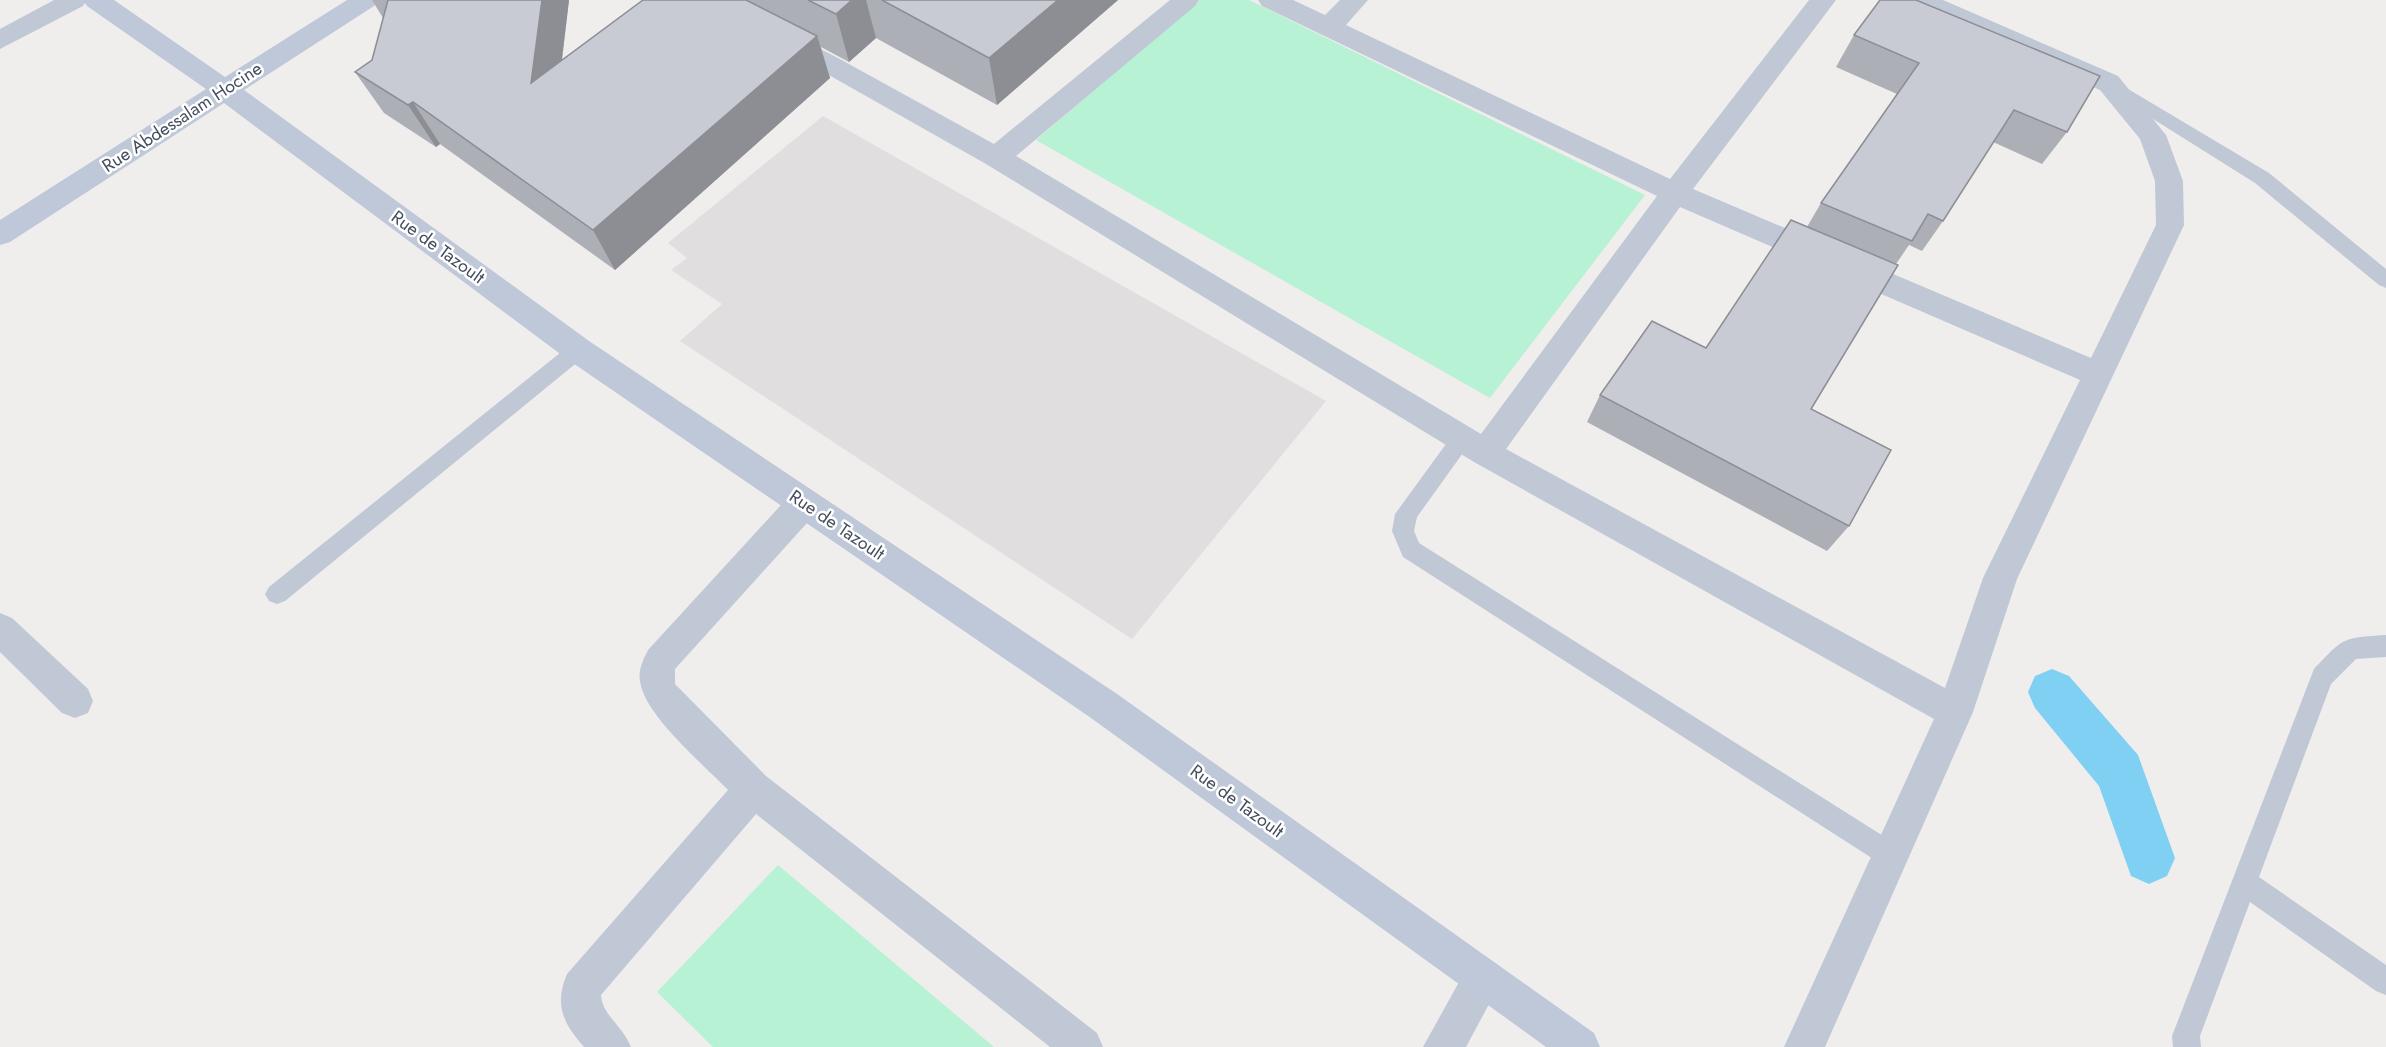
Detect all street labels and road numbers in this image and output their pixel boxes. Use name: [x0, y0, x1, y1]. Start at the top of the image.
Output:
street label: Rue Abdessalam Hocine: [97, 55, 267, 179]
street label: Rue de Tazoult: [386, 204, 491, 290]
street label: Rue de Tazoult: [784, 483, 890, 567]
street label: Rue de Tazoult: [1185, 758, 1290, 844]

